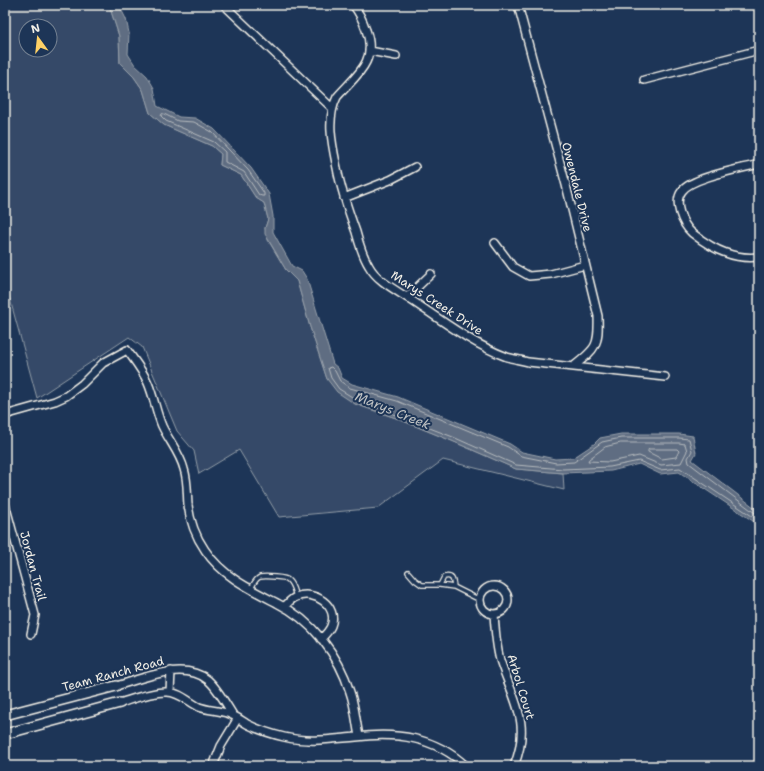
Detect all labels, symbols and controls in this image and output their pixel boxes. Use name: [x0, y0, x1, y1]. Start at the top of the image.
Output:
north arrow: [18, 18, 58, 58]
text: N: [29, 20, 42, 37]
street label: Owendale Drive: [558, 140, 596, 234]
street label: Marys Creek Drive: [388, 267, 486, 339]
water label: Marys Creek: [353, 388, 434, 434]
street label: Jordan Trail: [16, 529, 50, 603]
street label: Arbol Court: [503, 652, 539, 722]
street label: Team Ranch Road: [60, 653, 166, 695]

